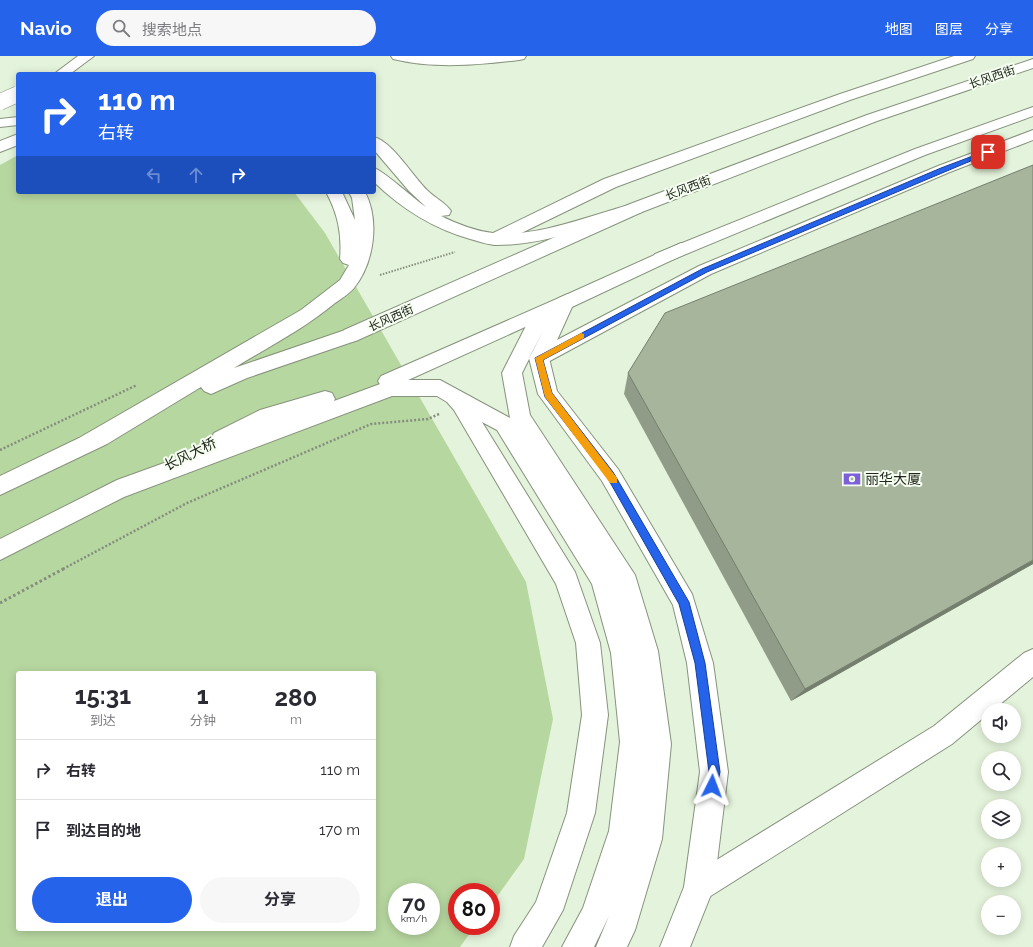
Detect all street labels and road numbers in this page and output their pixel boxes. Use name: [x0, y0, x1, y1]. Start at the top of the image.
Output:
street label: 长风西街: [967, 63, 1017, 91]
street label: 长风西街: [663, 173, 713, 203]
street label: 长风西街: [366, 302, 416, 334]
street label: 长风大桥: [161, 435, 219, 473]

